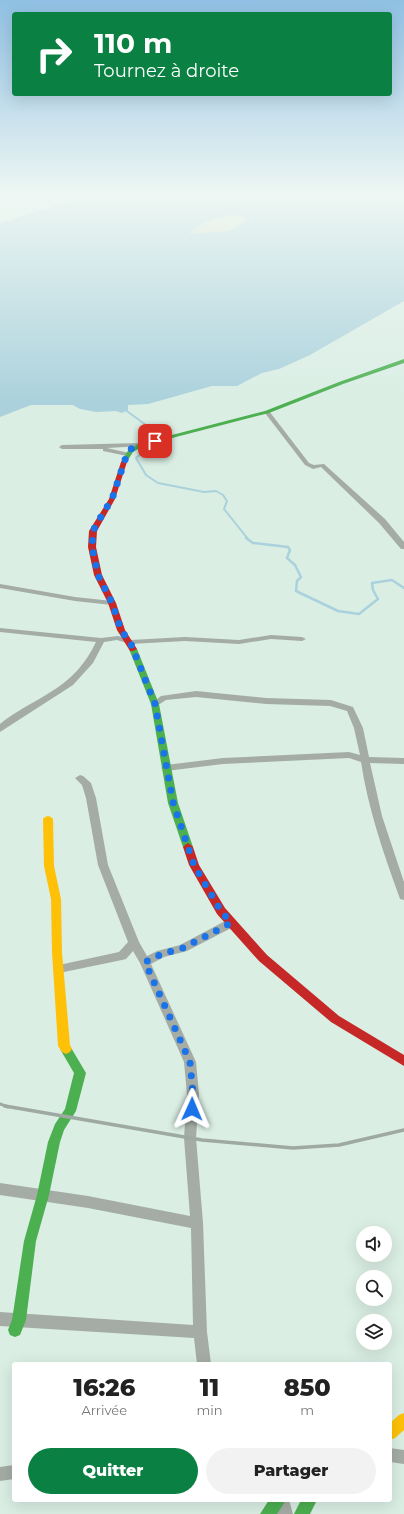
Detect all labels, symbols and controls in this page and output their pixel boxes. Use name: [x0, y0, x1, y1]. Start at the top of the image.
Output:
text: 110 m: [94, 26, 172, 60]
icon: right: [28, 28, 80, 80]
text: Tournez à droite: [94, 60, 239, 82]
pin: [138, 424, 172, 458]
icon: arrive: [144, 430, 166, 452]
position arrow: [171, 1088, 213, 1130]
map controls: [356, 1226, 392, 1350]
button: sound: [356, 1226, 392, 1262]
button: search: [356, 1270, 392, 1306]
button: layers: [356, 1314, 392, 1350]
text: 16:26: [73, 1373, 135, 1402]
text: 11: [200, 1373, 219, 1402]
text: 850: [284, 1373, 331, 1402]
text: Arrivée: [81, 1402, 127, 1418]
text: min: [196, 1402, 223, 1418]
text: m: [300, 1402, 314, 1418]
button: Quitter: [28, 1448, 198, 1494]
button: Partager: [206, 1448, 376, 1494]

